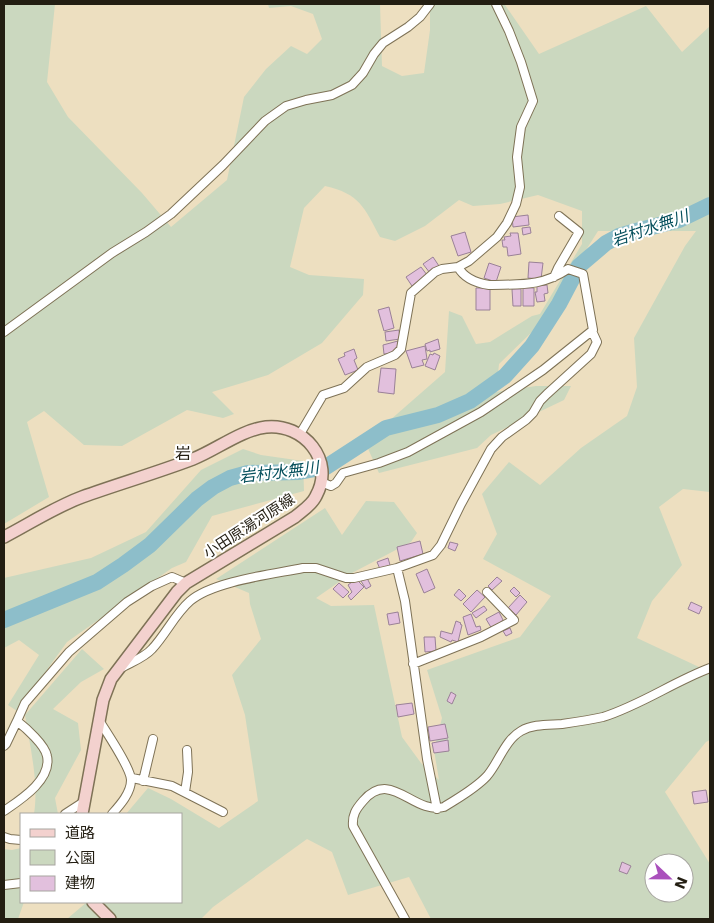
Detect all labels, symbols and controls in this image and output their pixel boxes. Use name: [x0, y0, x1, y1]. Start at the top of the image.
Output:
water label: 岩村水無川: [609, 205, 693, 250]
district label: 岩: [175, 444, 191, 463]
water label: 岩村水無川: [238, 457, 322, 486]
street label: 小田原湯河原線: [200, 490, 298, 562]
legend: [20, 813, 182, 903]
text: 道路: [65, 824, 95, 842]
text: 公園: [65, 849, 95, 867]
north arrow: [644, 853, 694, 903]
text: 建物: [65, 874, 95, 892]
text: N: [671, 874, 691, 891]

